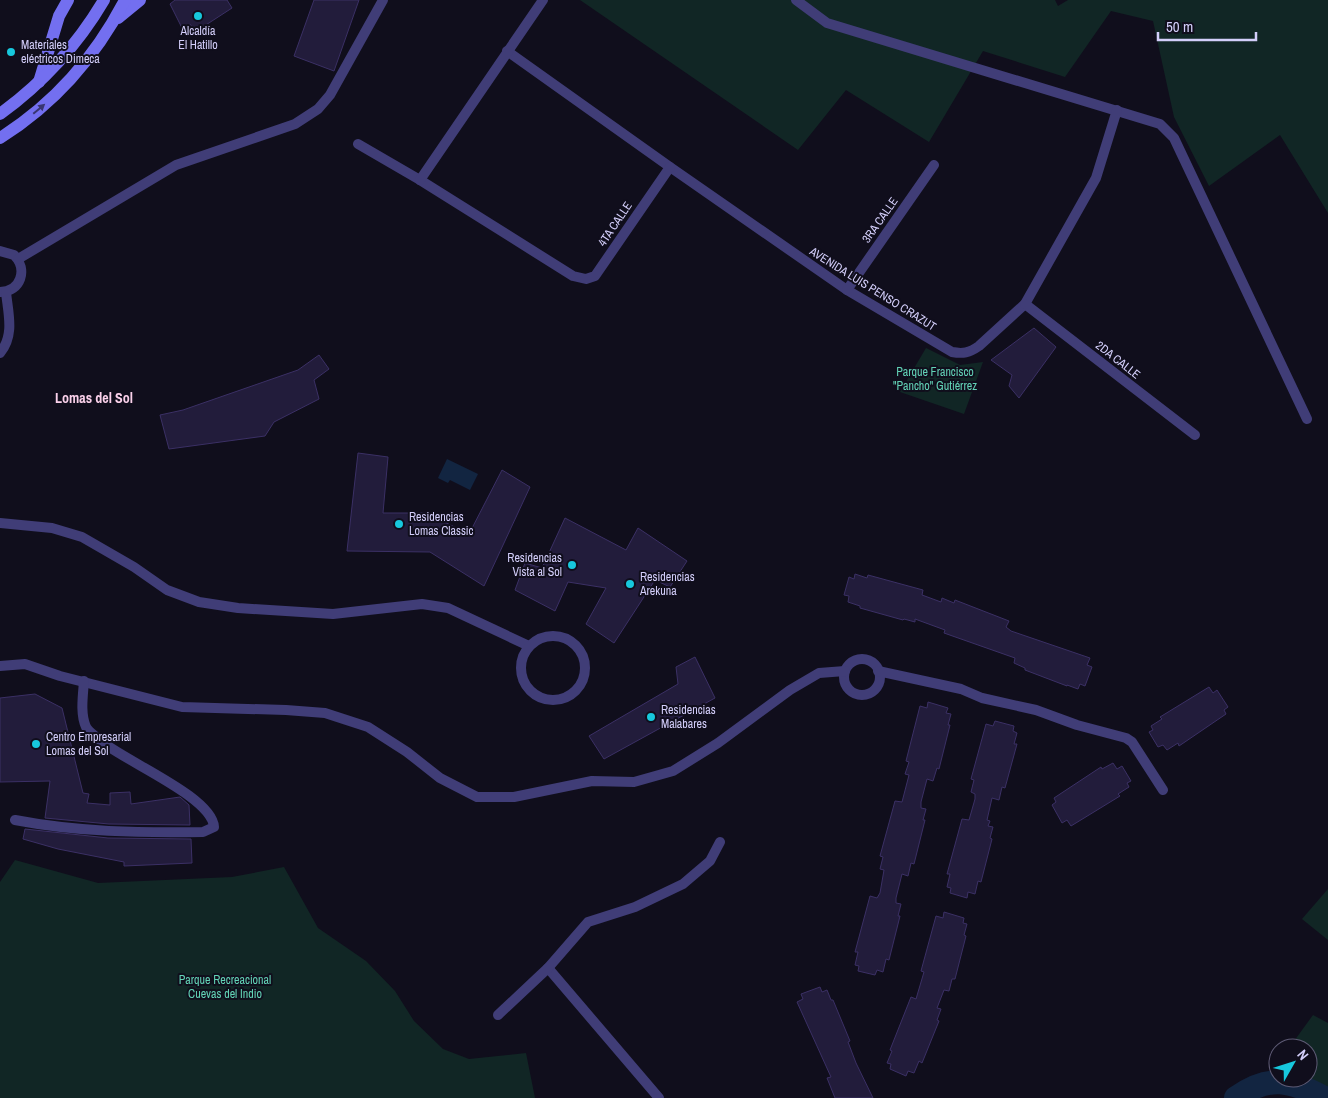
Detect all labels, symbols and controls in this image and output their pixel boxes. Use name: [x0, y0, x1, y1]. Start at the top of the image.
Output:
marker: Alcaldía El Hatillo: [192, 10, 204, 22]
scale bar: [1158, 10, 1256, 42]
text: 50 m: [1166, 16, 1193, 37]
place label: Alcaldía El Hatillo: [178, 23, 218, 53]
place label: Materiales eléctricos Dimeca: [21, 37, 100, 67]
marker: Materiales eléctricos Dimeca: [5, 46, 17, 58]
one-way arrow: [32, 103, 45, 114]
street label: 3RA CALLE: [858, 194, 902, 246]
street label: 4TA CALLE: [594, 199, 636, 249]
street label: AVENIDA LUIS PENSO CRAZUT: [806, 243, 939, 335]
street label: 2DA CALLE: [1092, 338, 1144, 382]
park label: Parque Francisco "Pancho" Gutiérrez: [893, 364, 977, 394]
district label: Lomas del Sol: [55, 389, 133, 407]
place label: Residencias Lomas Classic: [409, 509, 474, 539]
marker: Residencias Lomas Classic: [393, 518, 405, 530]
place label: Residencias Vista al Sol: [507, 550, 562, 580]
marker: Residencias Vista al Sol: [566, 559, 578, 571]
place label: Residencias Arekuna: [639, 569, 695, 599]
marker: Residencias Arekuna: [624, 578, 636, 590]
place label: Residencias Malabares: [661, 702, 716, 732]
marker: Residencias Malabares: [645, 711, 657, 723]
place label: Centro Empresarial Lomas del Sol: [46, 729, 131, 759]
marker: Centro Empresarial Lomas del Sol: [30, 738, 42, 750]
park label: Parque Recreacional Cuevas del Indio: [179, 972, 271, 1002]
north arrow: [1268, 1038, 1318, 1088]
text: N: [1293, 1046, 1313, 1064]

